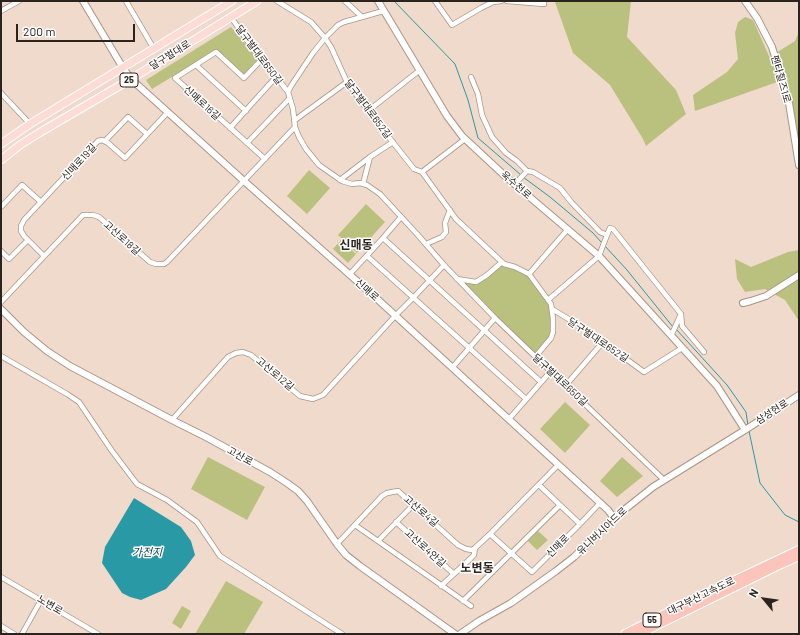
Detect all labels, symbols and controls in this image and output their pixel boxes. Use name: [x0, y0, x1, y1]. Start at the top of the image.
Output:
scale bar: [18, 16, 137, 42]
street label: 달구벌대로650길: [233, 23, 285, 87]
text: 200 m: [23, 24, 55, 38]
street label: 달구벌대로: [147, 38, 193, 72]
street label: 펜타힐즈1로: [768, 54, 794, 104]
road number: 25: [120, 73, 138, 87]
street label: 달구벌대로652길: [342, 77, 394, 141]
street label: 신매로16길: [181, 83, 223, 123]
street label: 신매로19길: [59, 141, 99, 183]
street label: 욱수천로: [498, 168, 534, 202]
street label: 고산로18길: [101, 218, 143, 258]
district label: 신매동: [339, 238, 373, 252]
street label: 신매로: [353, 276, 381, 304]
street label: 달구벌대로652길: [565, 315, 631, 365]
street label: 달구벌대로650길: [530, 351, 590, 409]
street label: 고산로12길: [254, 355, 296, 393]
street label: 삼성현로: [753, 397, 791, 427]
street label: 고산로: [225, 444, 255, 468]
street label: 고산로4길: [401, 493, 441, 529]
street label: 유니버시아드로: [574, 505, 630, 557]
street label: 고산로4안길: [402, 526, 448, 570]
street label: 신매로: [544, 532, 572, 560]
water label: 가전지: [132, 545, 162, 559]
district label: 노변동: [460, 561, 494, 575]
street label: 대구부산고속도로: [665, 574, 737, 618]
north arrow: [744, 579, 784, 619]
text: N: [746, 587, 761, 599]
street label: 노변로: [35, 593, 65, 617]
road number: 55: [643, 613, 661, 627]

